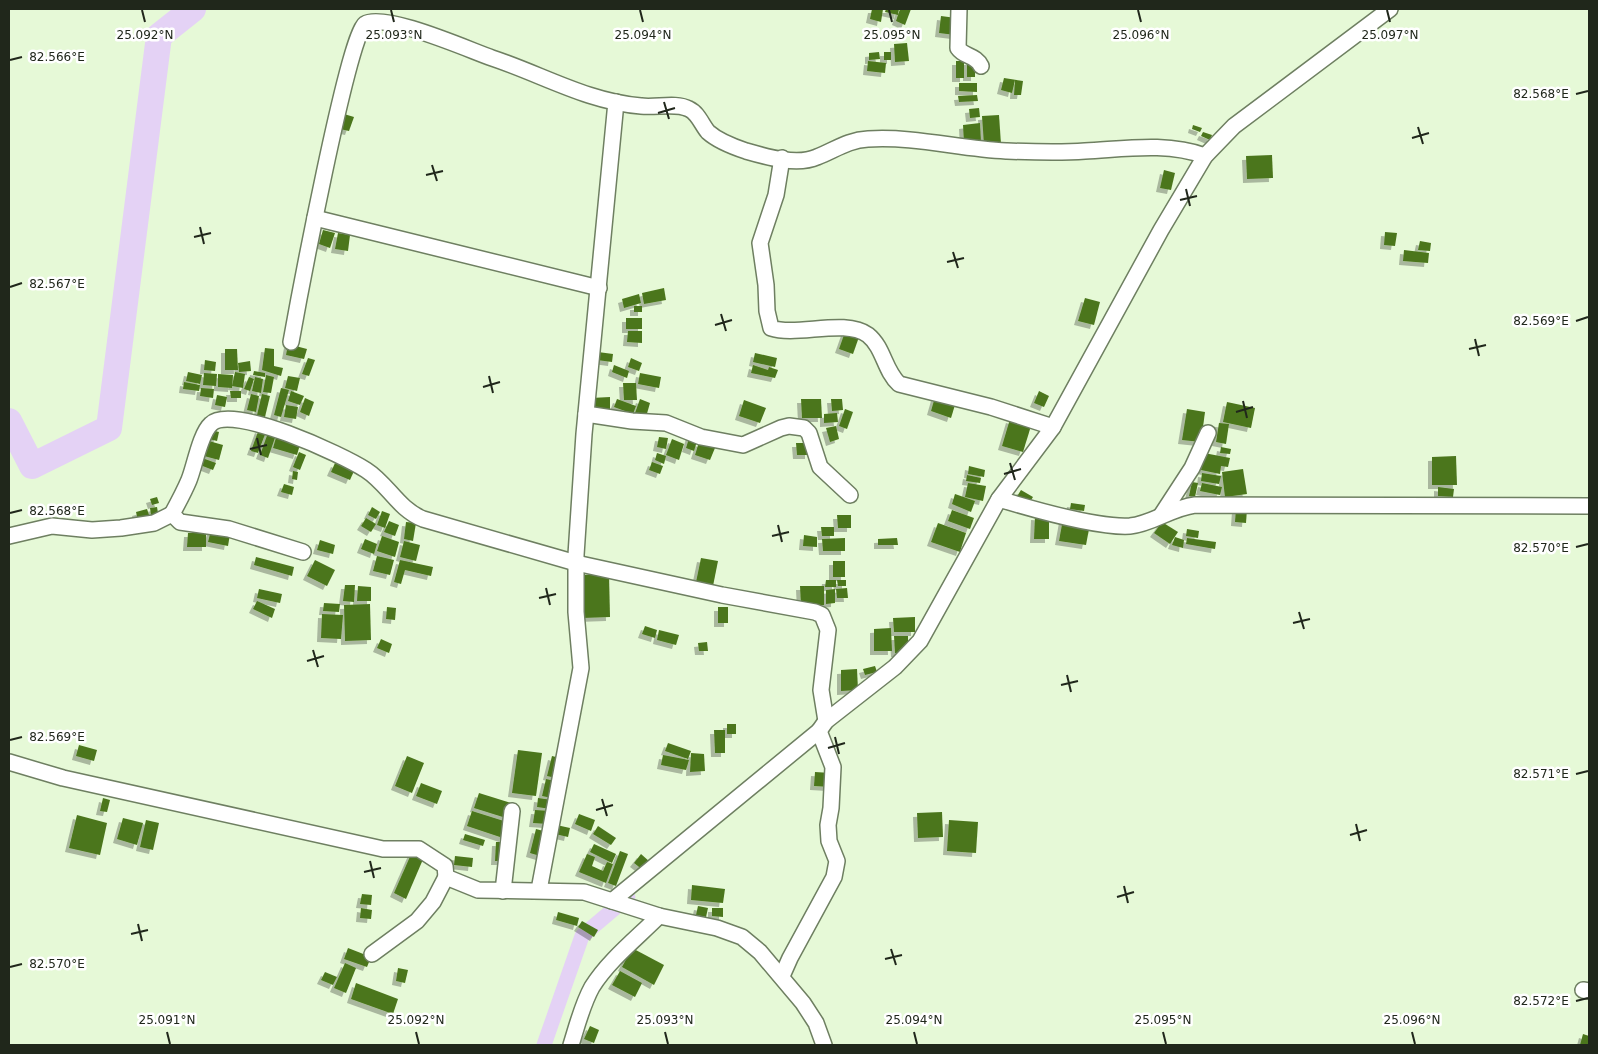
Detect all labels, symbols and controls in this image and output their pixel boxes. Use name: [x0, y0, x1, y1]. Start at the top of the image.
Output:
text: 25.092°N: [117, 28, 173, 42]
text: 25.093°N: [366, 28, 422, 42]
text: 25.094°N: [615, 28, 671, 42]
text: 25.095°N: [864, 28, 920, 42]
text: 25.096°N: [1113, 28, 1169, 42]
text: 25.097°N: [1362, 28, 1418, 42]
text: 82.566°E: [29, 50, 85, 64]
text: 82.568°E: [1513, 87, 1569, 101]
text: 82.567°E: [29, 277, 85, 291]
text: 82.569°E: [1513, 314, 1569, 328]
text: 82.568°E: [29, 504, 85, 518]
text: 82.570°E: [1513, 541, 1569, 555]
text: 82.569°E: [29, 730, 85, 744]
text: 82.571°E: [1513, 767, 1569, 781]
text: 82.570°E: [29, 957, 85, 971]
text: 82.572°E: [1513, 994, 1569, 1008]
text: 25.091°N: [139, 1013, 195, 1027]
text: 25.092°N: [388, 1013, 444, 1027]
text: 25.093°N: [637, 1013, 693, 1027]
text: 25.094°N: [886, 1013, 942, 1027]
text: 25.095°N: [1135, 1013, 1191, 1027]
text: 25.096°N: [1384, 1013, 1440, 1027]

